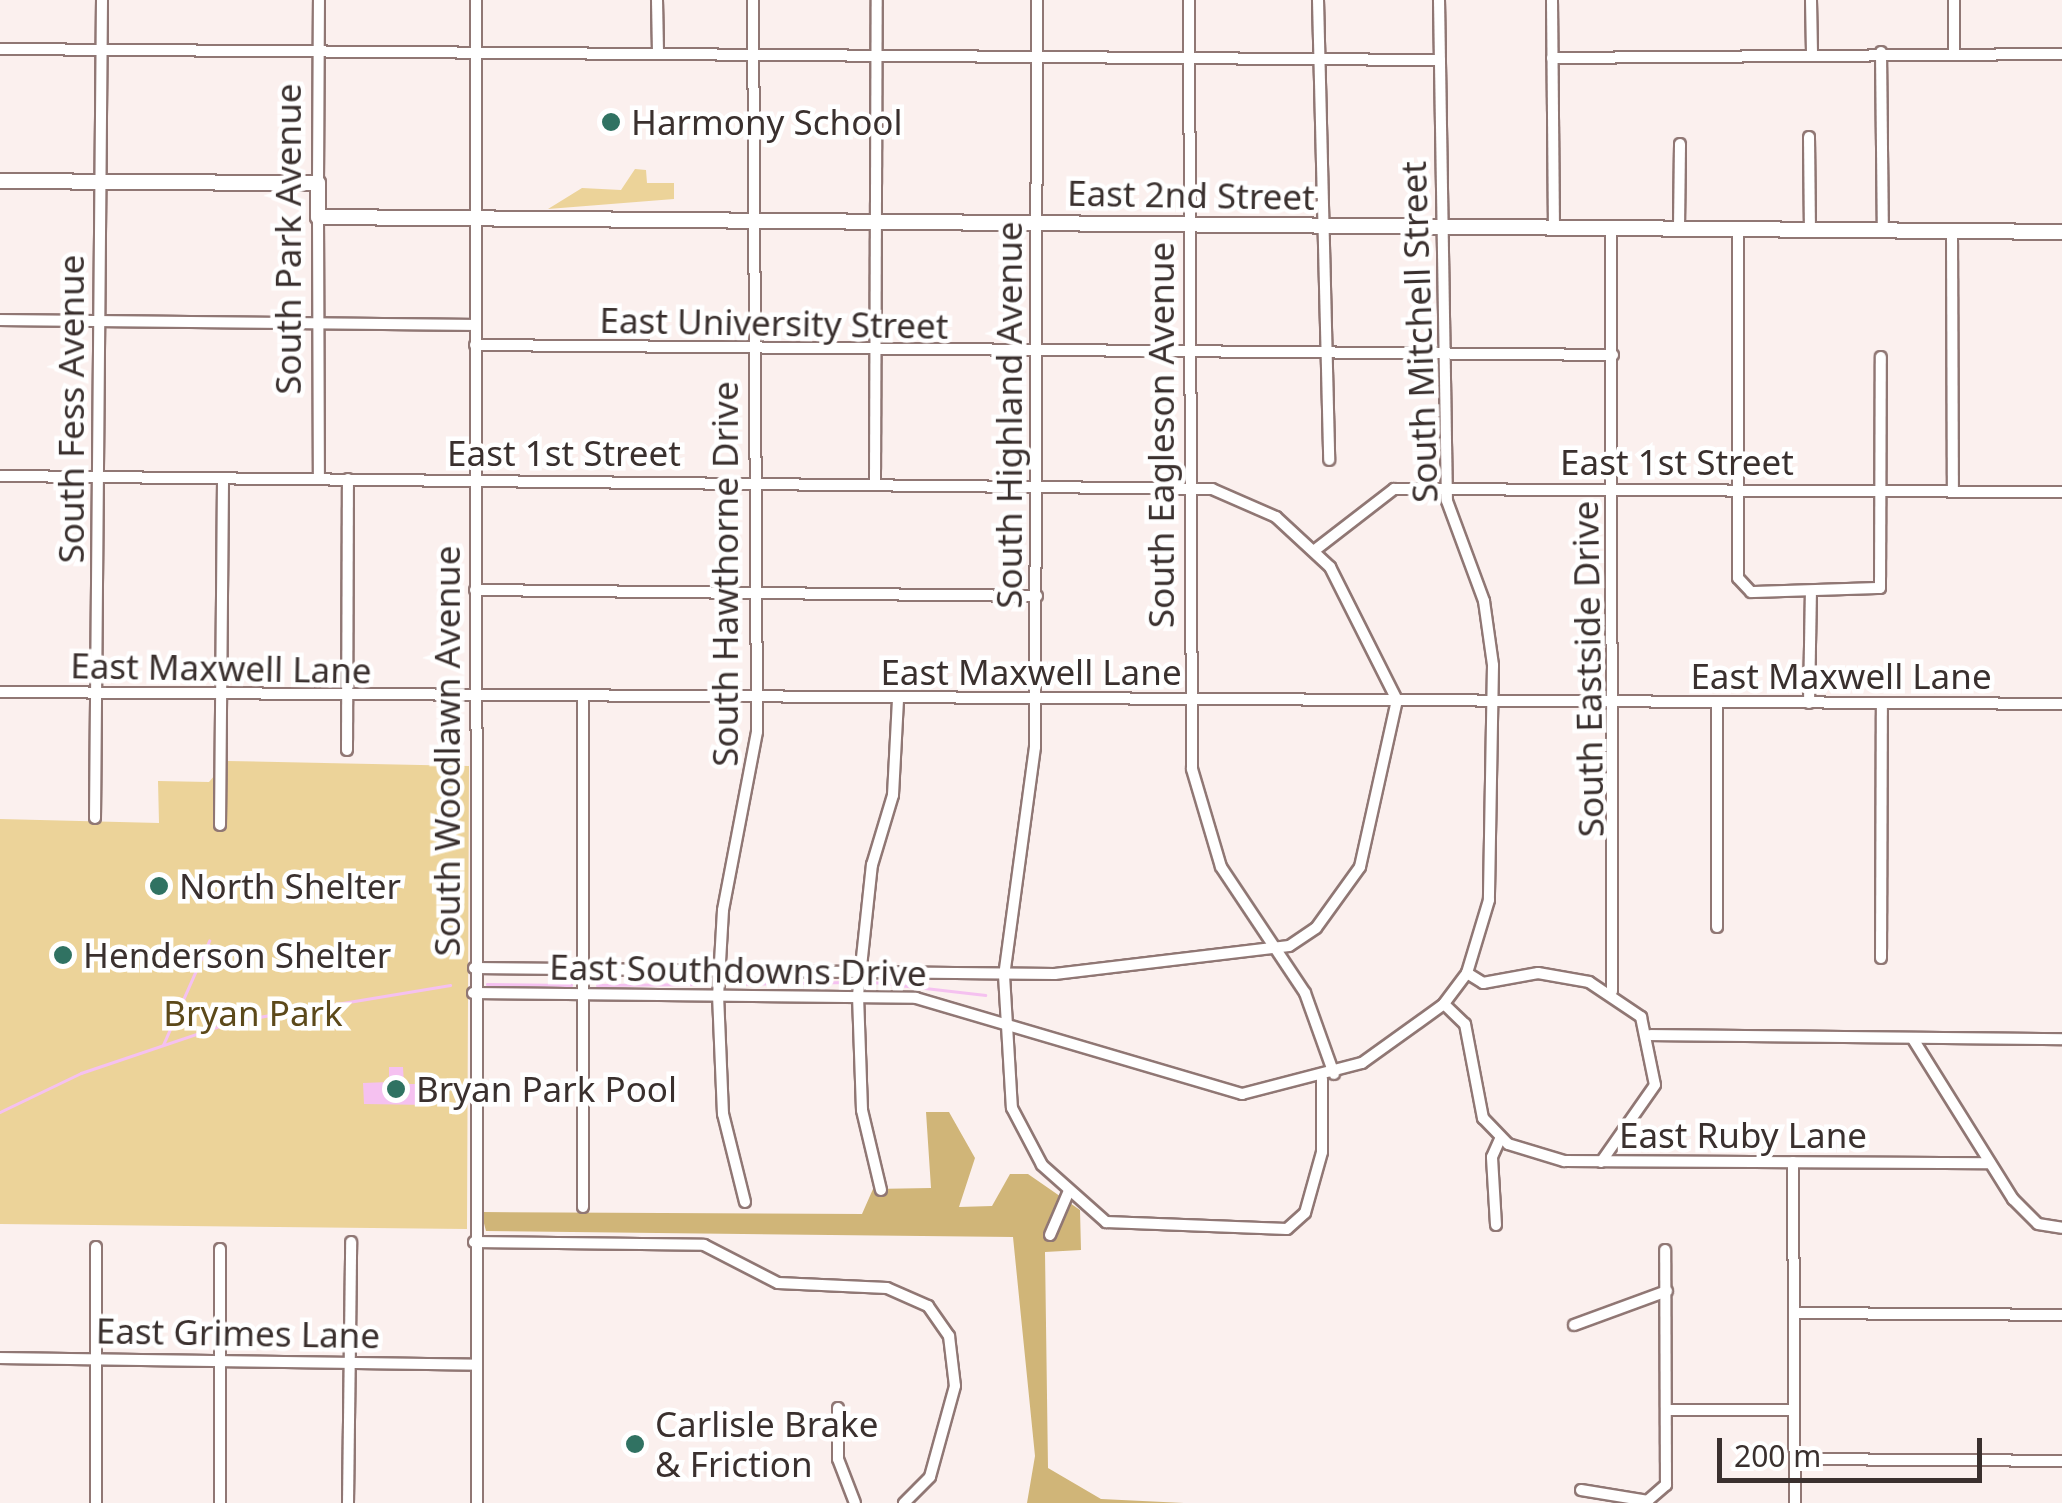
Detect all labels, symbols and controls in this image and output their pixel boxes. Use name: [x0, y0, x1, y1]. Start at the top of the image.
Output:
street label: South Park Avenue: [267, 83, 309, 395]
place label: Harmony School: [631, 101, 903, 143]
marker: Harmony School: [600, 111, 622, 133]
street label: South Mitchell Street: [1392, 160, 1446, 504]
street label: East 2nd Street: [1067, 172, 1315, 218]
street label: South Highland Avenue: [988, 221, 1030, 609]
street label: South Eagleson Avenue: [1140, 242, 1182, 628]
street label: South Fess Avenue: [50, 255, 92, 563]
street label: East University Street: [599, 299, 949, 347]
street label: South Hawthorne Drive: [704, 381, 746, 767]
street label: East 1st Street: [447, 432, 681, 474]
street label: East 1st Street: [1560, 441, 1794, 483]
street label: South Eastside Drive: [1564, 500, 1612, 838]
street label: South Woodlawn Avenue: [426, 546, 468, 956]
street label: East Maxwell Lane: [70, 644, 372, 692]
street label: East Maxwell Lane: [880, 651, 1182, 693]
street label: East Maxwell Lane: [1690, 655, 1992, 697]
place label: North Shelter: [179, 865, 401, 907]
marker: North Shelter: [148, 875, 170, 897]
place label: Henderson Shelter: [83, 934, 391, 976]
marker: Henderson Shelter: [52, 944, 74, 966]
street label: East Southdowns Drive: [549, 946, 927, 994]
park label: Bryan Park: [163, 992, 343, 1034]
place label: Bryan Park Pool: [416, 1068, 677, 1110]
marker: Bryan Park Pool: [385, 1078, 407, 1100]
street label: East Ruby Lane: [1619, 1114, 1867, 1156]
street label: East Grimes Lane: [96, 1310, 380, 1356]
place label: Carlisle Brake & Friction: [655, 1403, 878, 1485]
scale bar: [1722, 1418, 1987, 1480]
marker: Carlisle Brake & Friction: [624, 1433, 646, 1455]
text: 200 m: [1734, 1435, 1821, 1476]

